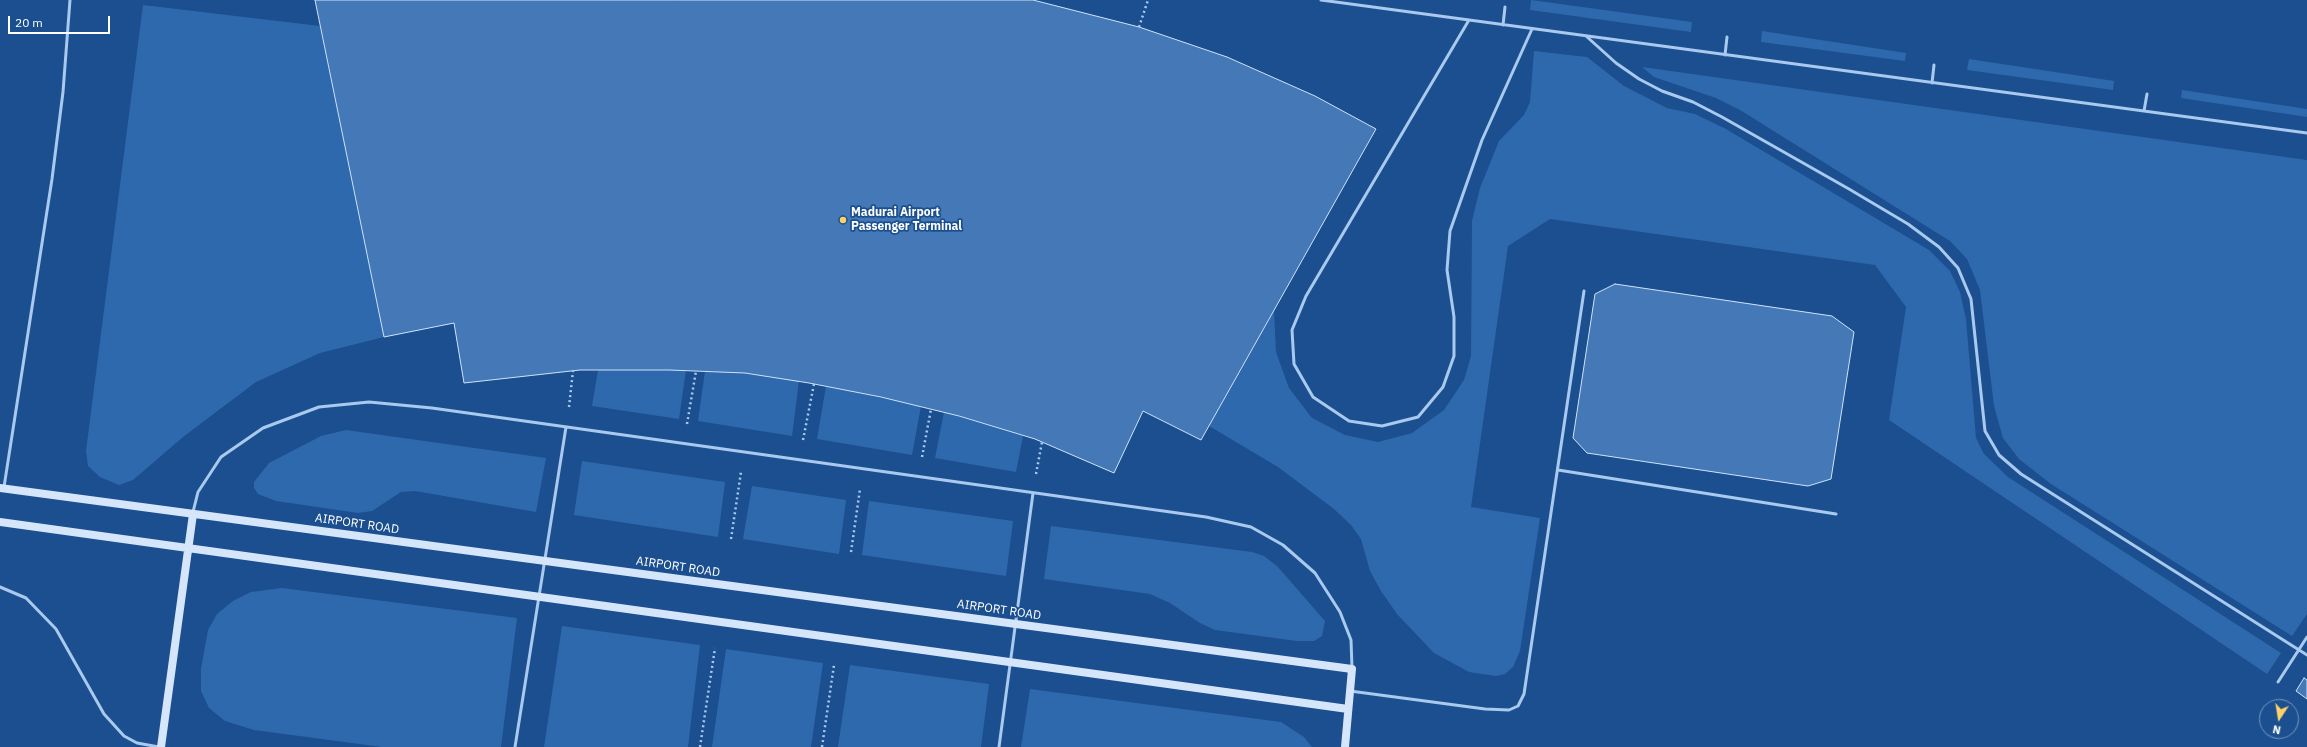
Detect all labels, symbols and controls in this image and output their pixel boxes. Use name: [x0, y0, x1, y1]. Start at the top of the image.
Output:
scale bar: [10, 8, 112, 34]
text: 20 m: [15, 15, 43, 30]
place label: Madurai Airport Passenger Terminal: [851, 206, 962, 234]
marker: Madurai Airport Passenger Terminal: [838, 215, 848, 225]
street label: AIRPORT ROAD: [314, 511, 400, 537]
street label: AIRPORT ROAD: [635, 554, 721, 580]
street label: AIRPORT ROAD: [956, 597, 1042, 623]
north arrow: [2259, 699, 2299, 739]
text: N: [2271, 722, 2282, 737]

